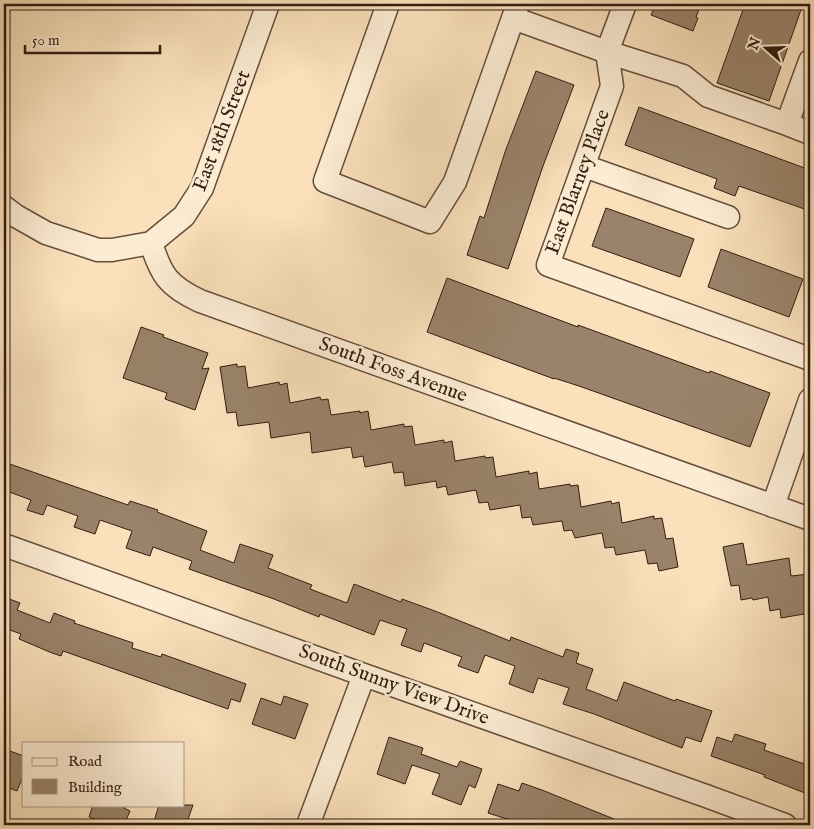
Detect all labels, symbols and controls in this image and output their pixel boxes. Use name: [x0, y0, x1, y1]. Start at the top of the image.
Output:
scale bar: [25, 22, 160, 54]
north arrow: [742, 22, 792, 72]
text: 50 m: [32, 31, 60, 50]
text: N: [744, 35, 765, 54]
street label: East 18th Street: [187, 67, 257, 195]
street label: East Blarney Place: [540, 106, 616, 258]
street label: South Foss Avenue: [315, 332, 471, 408]
street label: South Sunny View Drive: [295, 639, 493, 731]
legend: [22, 742, 185, 806]
text: Road: [68, 752, 103, 771]
text: Building: [68, 778, 123, 797]

